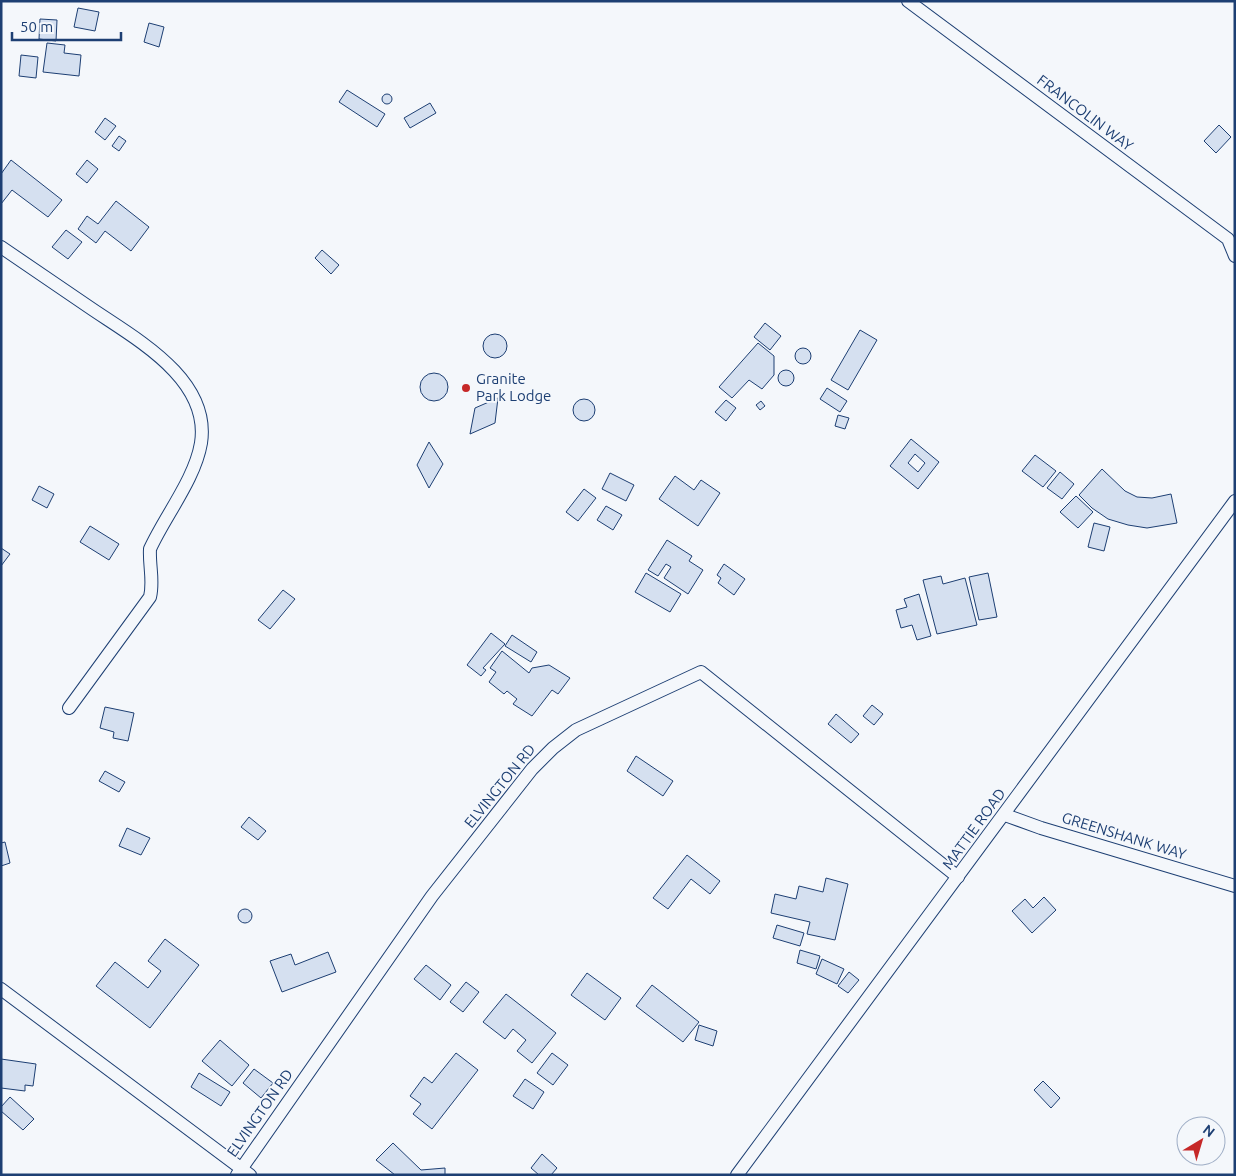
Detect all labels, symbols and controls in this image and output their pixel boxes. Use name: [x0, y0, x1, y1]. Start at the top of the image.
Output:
scale bar: [12, 10, 121, 42]
text: 50 m: [20, 18, 53, 35]
street label: FRANCOLIN WAY: [1034, 71, 1137, 154]
place label: Granite Park Lodge: [476, 370, 551, 404]
marker: Granite Park Lodge: [460, 382, 472, 394]
street label: ELVINGTON RD: [461, 740, 538, 831]
street label: MATTIE ROAD: [939, 785, 1009, 872]
street label: GREENSHANK WAY: [1060, 808, 1189, 863]
street label: ELVINGTON RD: [223, 1066, 296, 1160]
north arrow: [1176, 1116, 1226, 1166]
text: N: [1200, 1121, 1218, 1140]

